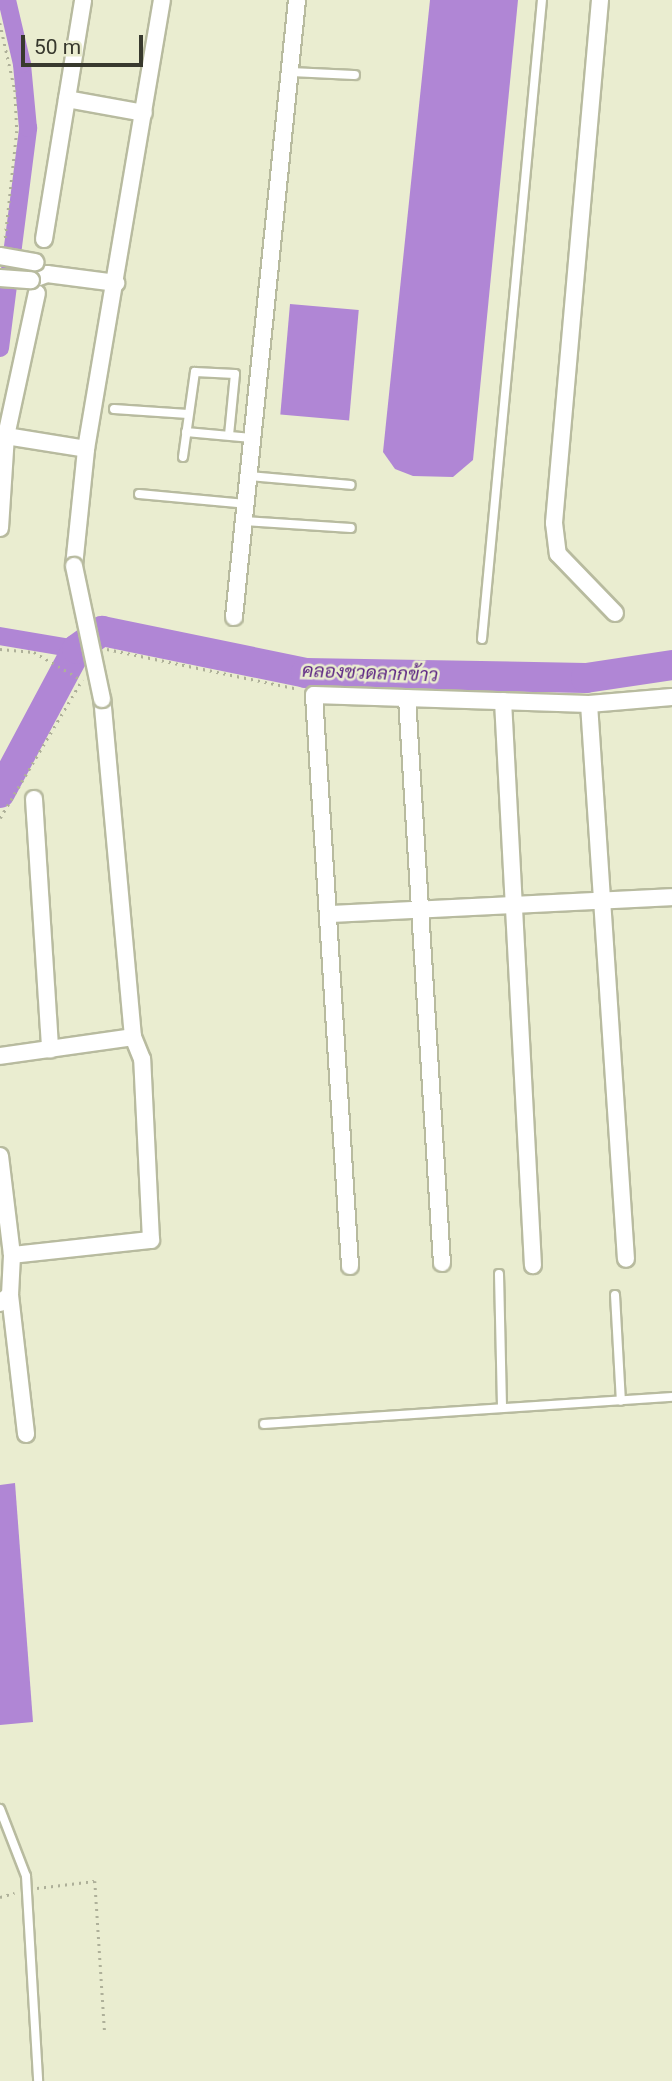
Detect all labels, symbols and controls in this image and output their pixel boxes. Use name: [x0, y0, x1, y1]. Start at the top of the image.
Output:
scale bar: [24, 21, 147, 65]
text: 50 m: [34, 35, 81, 59]
water label: คลองชวดลากข้าว: [302, 659, 438, 687]

